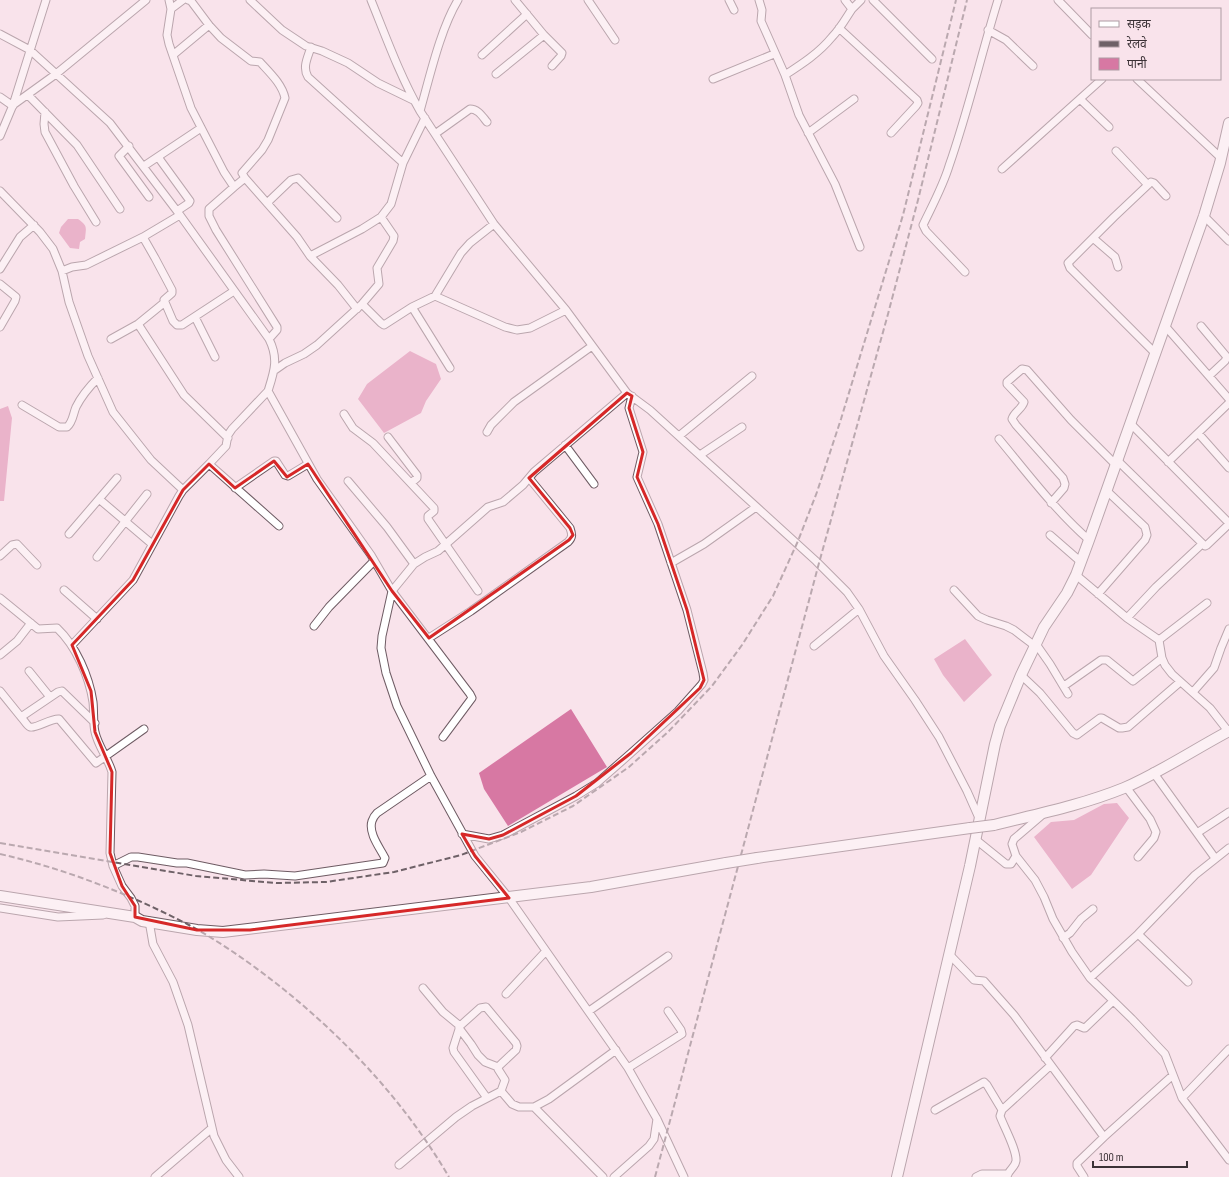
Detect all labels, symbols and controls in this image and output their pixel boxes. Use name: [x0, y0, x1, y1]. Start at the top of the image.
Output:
legend: [1091, 8, 1221, 80]
text: सड़क: [1127, 17, 1152, 32]
text: रेलवे: [1127, 36, 1147, 52]
text: पानी: [1127, 56, 1148, 72]
scale bar: [1093, 1143, 1187, 1169]
text: 100 m: [1099, 1150, 1124, 1165]

